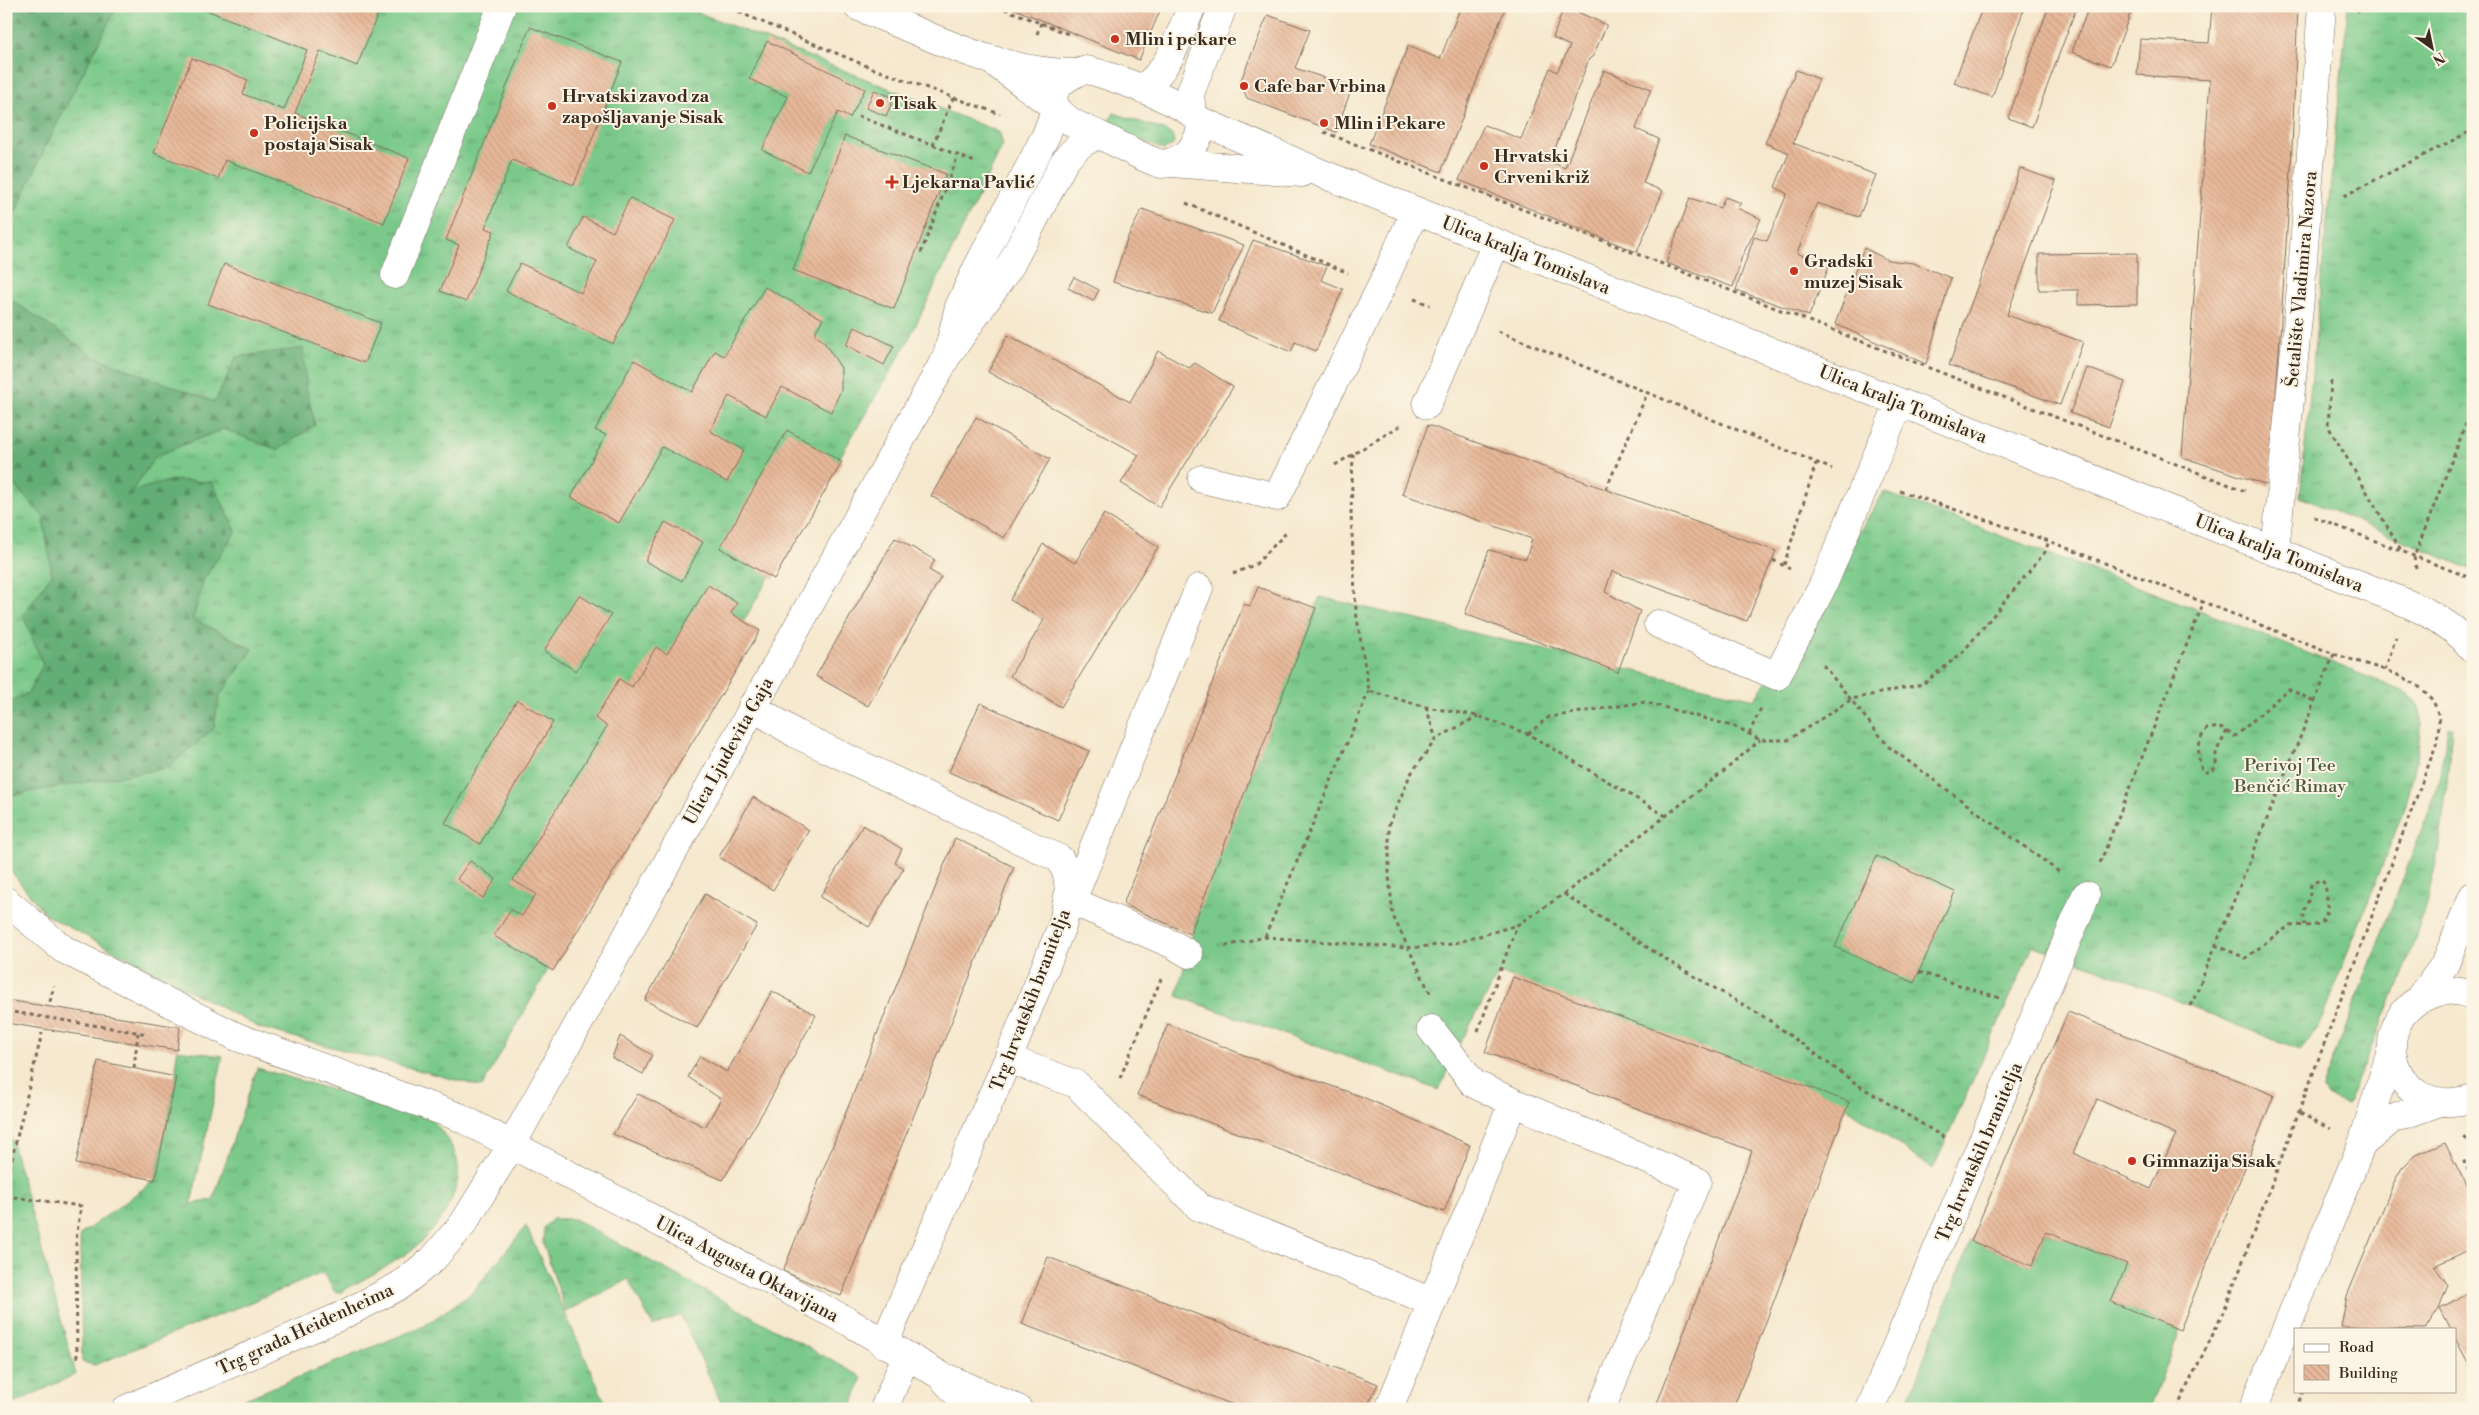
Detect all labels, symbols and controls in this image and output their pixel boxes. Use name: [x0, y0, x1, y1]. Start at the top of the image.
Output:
north arrow: [2406, 22, 2456, 72]
place label: Mlin i pekare: [1125, 28, 1237, 51]
marker: Mlin i pekare: [1109, 33, 1121, 45]
text: N: [2429, 47, 2448, 69]
place label: Cafe bar Vrbina: [1254, 75, 1386, 98]
marker: Cafe bar Vrbina: [1238, 80, 1250, 92]
place label: Hrvatski zavod za zapošljavanje Sisak: [562, 85, 725, 129]
place label: Tisak: [890, 92, 938, 115]
marker: Tisak: [874, 97, 886, 109]
marker: Hrvatski zavod za zapošljavanje Sisak: [546, 100, 558, 112]
place label: Policijska postaja Sisak: [264, 112, 374, 156]
place label: Mlin i Pekare: [1334, 112, 1446, 135]
marker: Mlin i Pekare: [1318, 117, 1330, 129]
marker: Policijska postaja Sisak: [248, 127, 260, 139]
place label: Hrvatski Crveni križ: [1494, 145, 1590, 189]
marker: Hrvatski Crveni križ: [1478, 160, 1490, 172]
street label: Šetalište Vladimira Nazora: [2281, 169, 2322, 388]
place label: Ljekarna Pavlić: [902, 171, 1035, 194]
marker: Ljekarna Pavlić: [886, 176, 898, 188]
street label: Ulica kralja Tomislava: [1438, 211, 1614, 300]
place label: Gradski muzej Sisak: [1804, 250, 1904, 294]
marker: Gradski muzej Sisak: [1788, 265, 1800, 277]
street label: Ulica kralja Tomislava: [1815, 360, 1991, 449]
street label: Ulica kralja Tomislava: [2191, 509, 2367, 598]
street label: Ulica Ljudevita Gaja: [678, 673, 779, 829]
park label: Perivoj Tee Benčić Rimay: [2233, 754, 2346, 798]
street label: Trg hrvatskih branitelja: [985, 905, 1076, 1094]
street label: Trg hrvatskih branitelja: [1931, 1058, 2028, 1246]
place label: Gimnazija Sisak: [2142, 1150, 2277, 1173]
marker: Gimnazija Sisak: [2126, 1155, 2138, 1167]
street label: Ulica Augusta Oktavijana: [651, 1211, 843, 1328]
street label: Trg grada Heidenheima: [213, 1278, 398, 1381]
legend: [2294, 1328, 2456, 1392]
text: Road: [2339, 1338, 2374, 1357]
text: Building: [2338, 1364, 2398, 1383]

